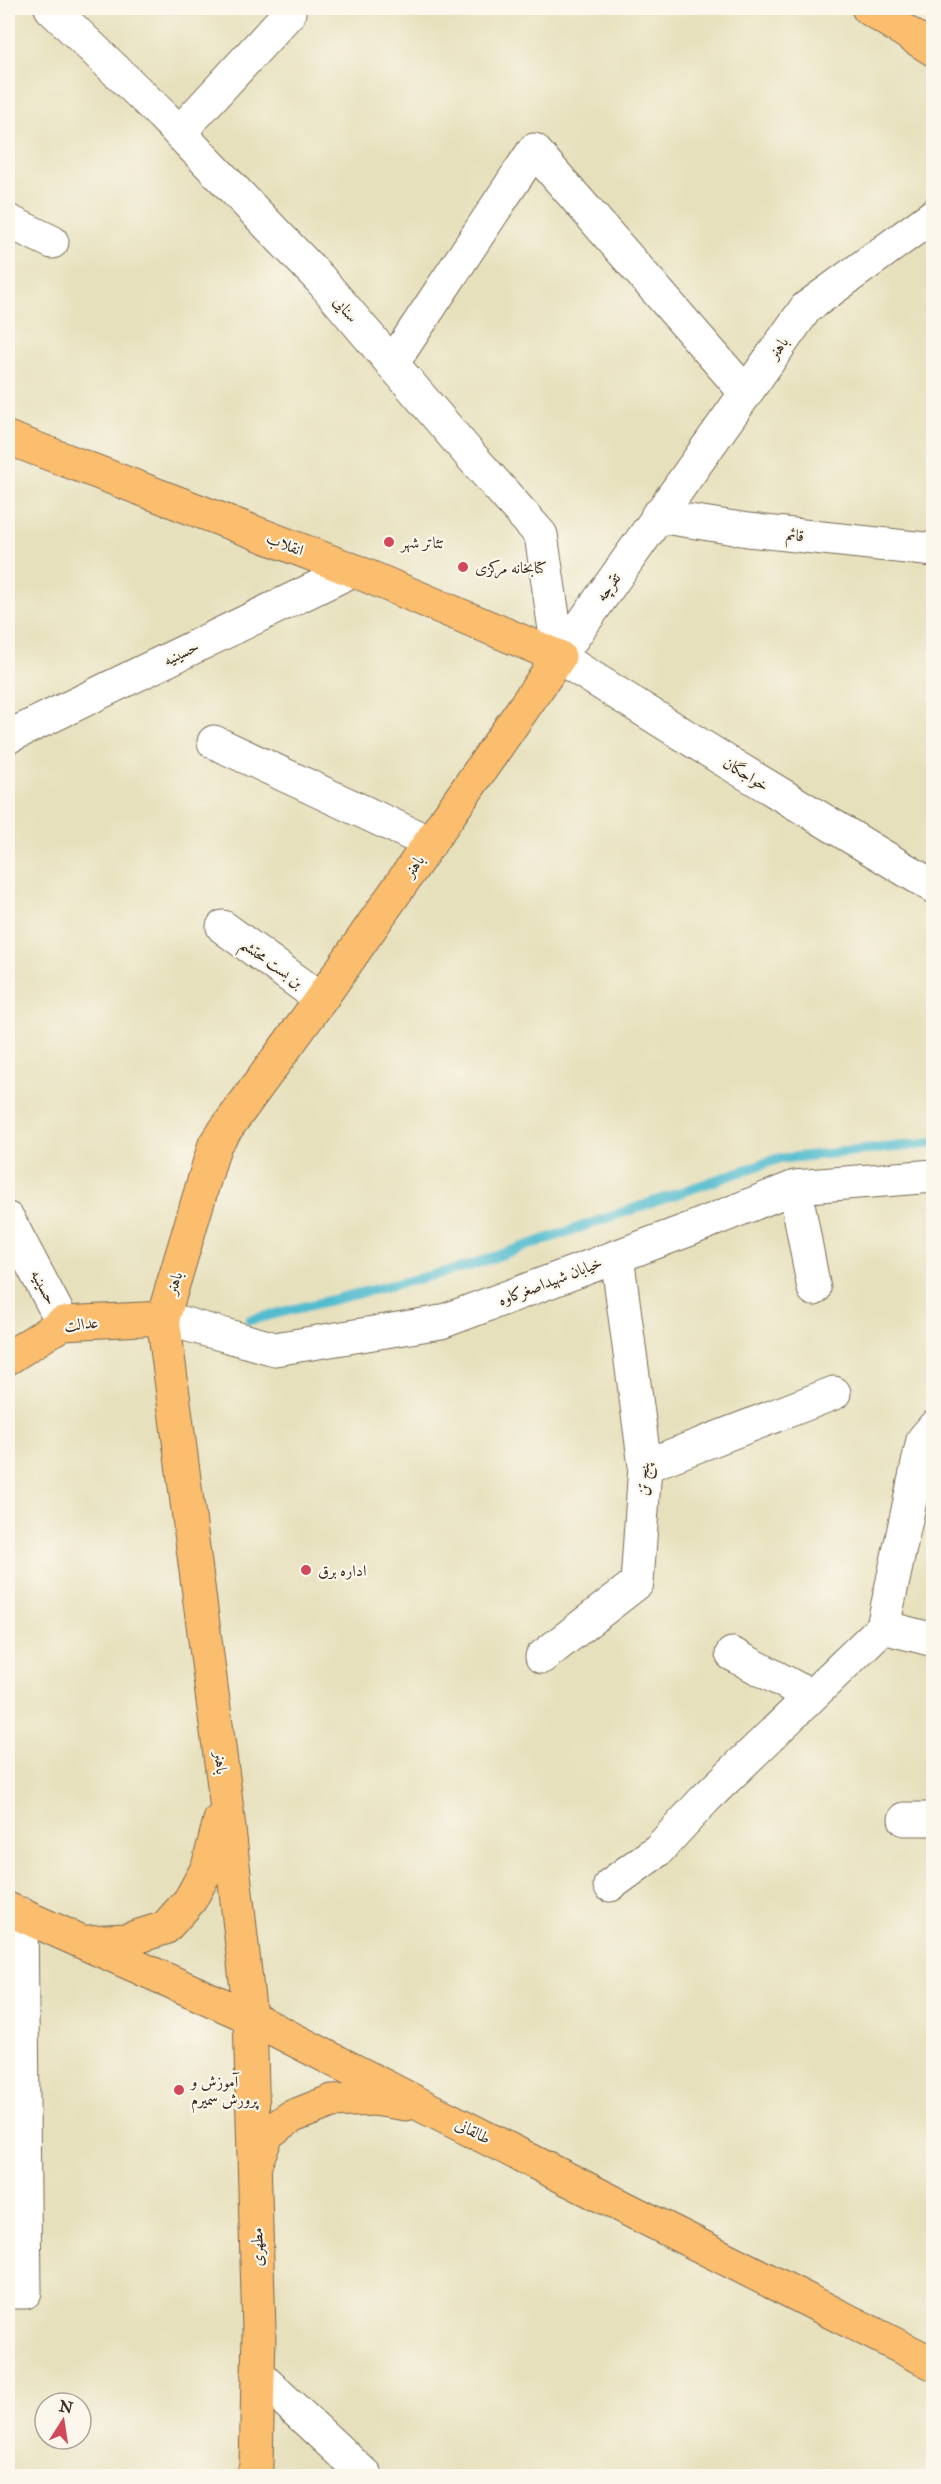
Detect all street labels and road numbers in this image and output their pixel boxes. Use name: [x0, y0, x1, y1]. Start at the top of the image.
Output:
street label: سنایی: [329, 292, 362, 327]
street label: باهنر: [763, 333, 792, 364]
street label: قائم: [785, 525, 805, 550]
street label: انقلاب: [263, 528, 306, 561]
street label: تقرچه: [592, 568, 627, 606]
street label: حسینیه: [160, 636, 202, 670]
street label: خواجگان: [719, 752, 773, 796]
street label: باهنر: [399, 851, 428, 882]
street label: بن بست محتشم: [233, 934, 307, 998]
street label: خیابان شهیداصغرکاوه: [495, 1252, 605, 1311]
street label: حسینیه: [27, 1266, 61, 1308]
street label: باهنر: [161, 1269, 186, 1299]
street label: عدالت: [63, 1312, 99, 1336]
street label: پنج تن: [633, 1462, 658, 1496]
street label: باهنر: [210, 1749, 232, 1775]
street label: طالقانی: [452, 2114, 494, 2148]
street label: مطهری: [247, 2227, 268, 2267]

